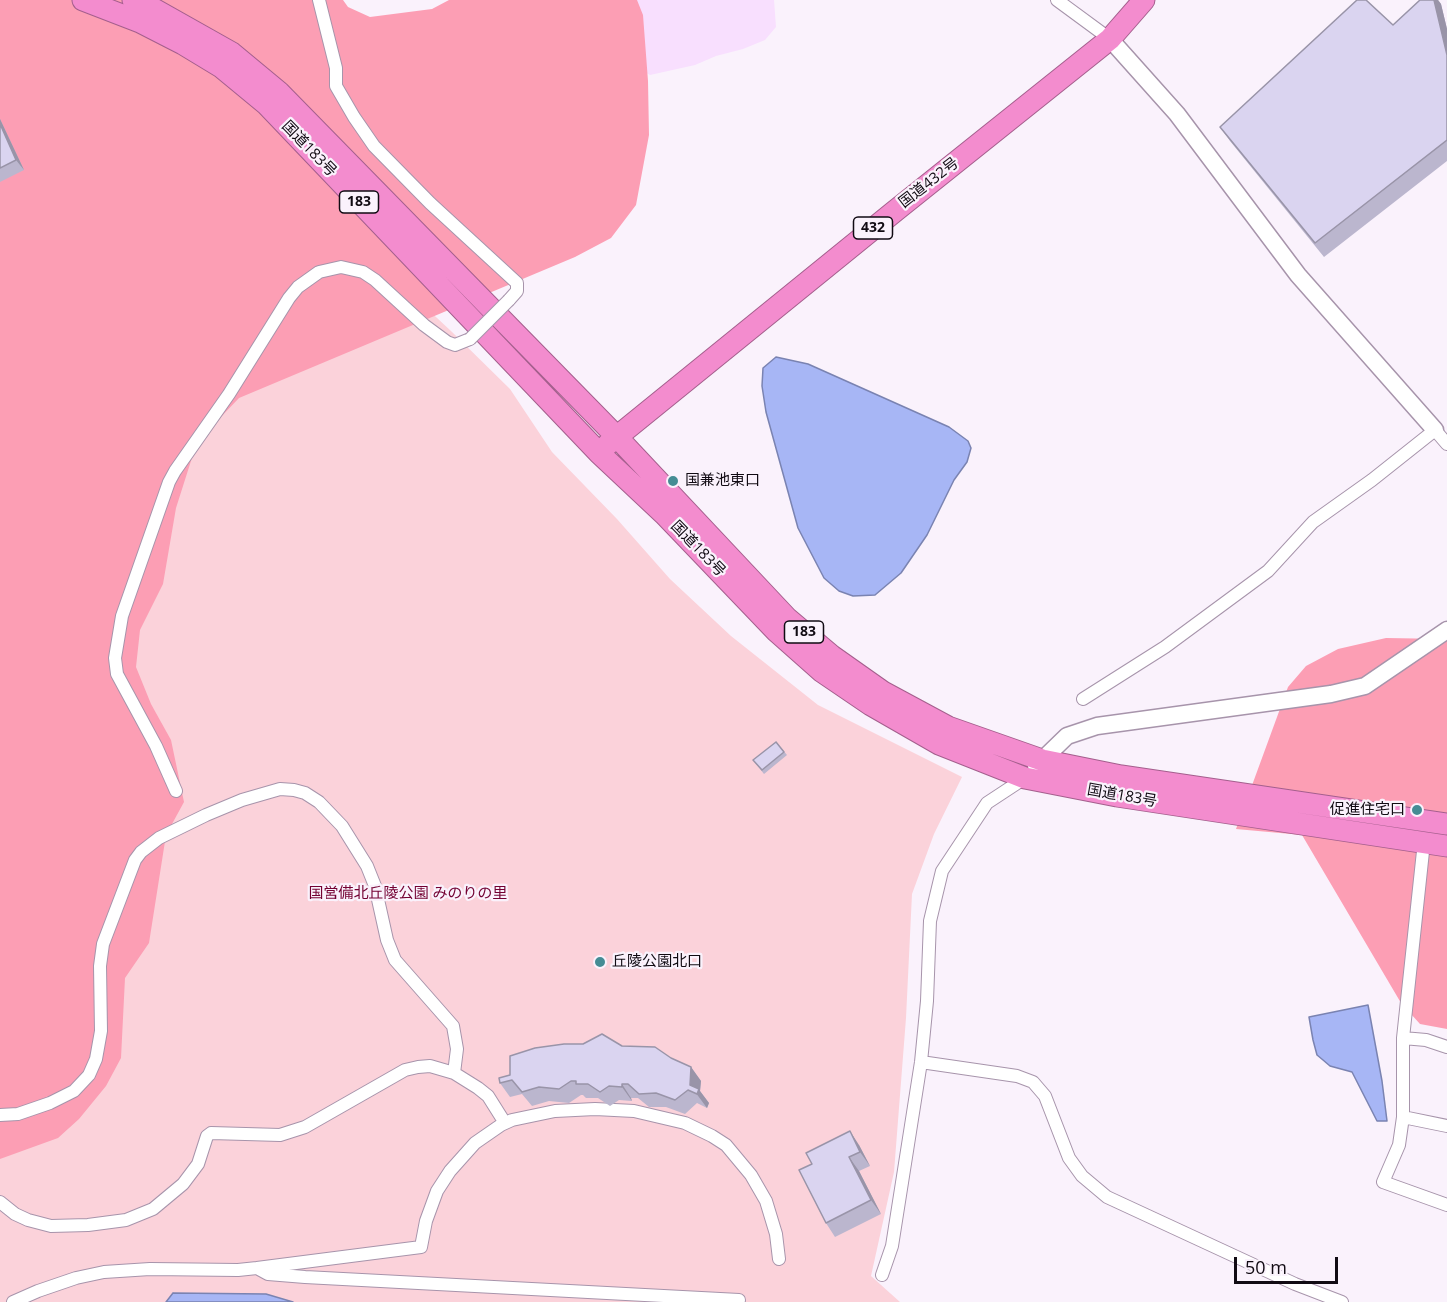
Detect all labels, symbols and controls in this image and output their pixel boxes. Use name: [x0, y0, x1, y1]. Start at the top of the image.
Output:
street label: 国道183号: [278, 117, 340, 181]
street label: 国道432号: [896, 154, 962, 212]
road number: 183: [340, 191, 378, 213]
road number: 432: [854, 217, 892, 239]
place label: 国兼池東口: [685, 472, 760, 490]
marker: 国兼池東口: [666, 474, 680, 488]
street label: 国道183号: [667, 517, 729, 581]
road number: 183: [784, 621, 824, 643]
street label: 国道183号: [1086, 781, 1158, 811]
place label: 促進住宅口: [1330, 801, 1405, 819]
marker: 促進住宅口: [1410, 803, 1424, 817]
park label: 国営備北丘陵公園 みのりの里: [309, 885, 507, 903]
place label: 丘陵公園北口: [612, 953, 702, 971]
marker: 丘陵公園北口: [593, 955, 607, 969]
scale bar: [1237, 1245, 1340, 1283]
text: 50 m: [1245, 1255, 1287, 1279]

